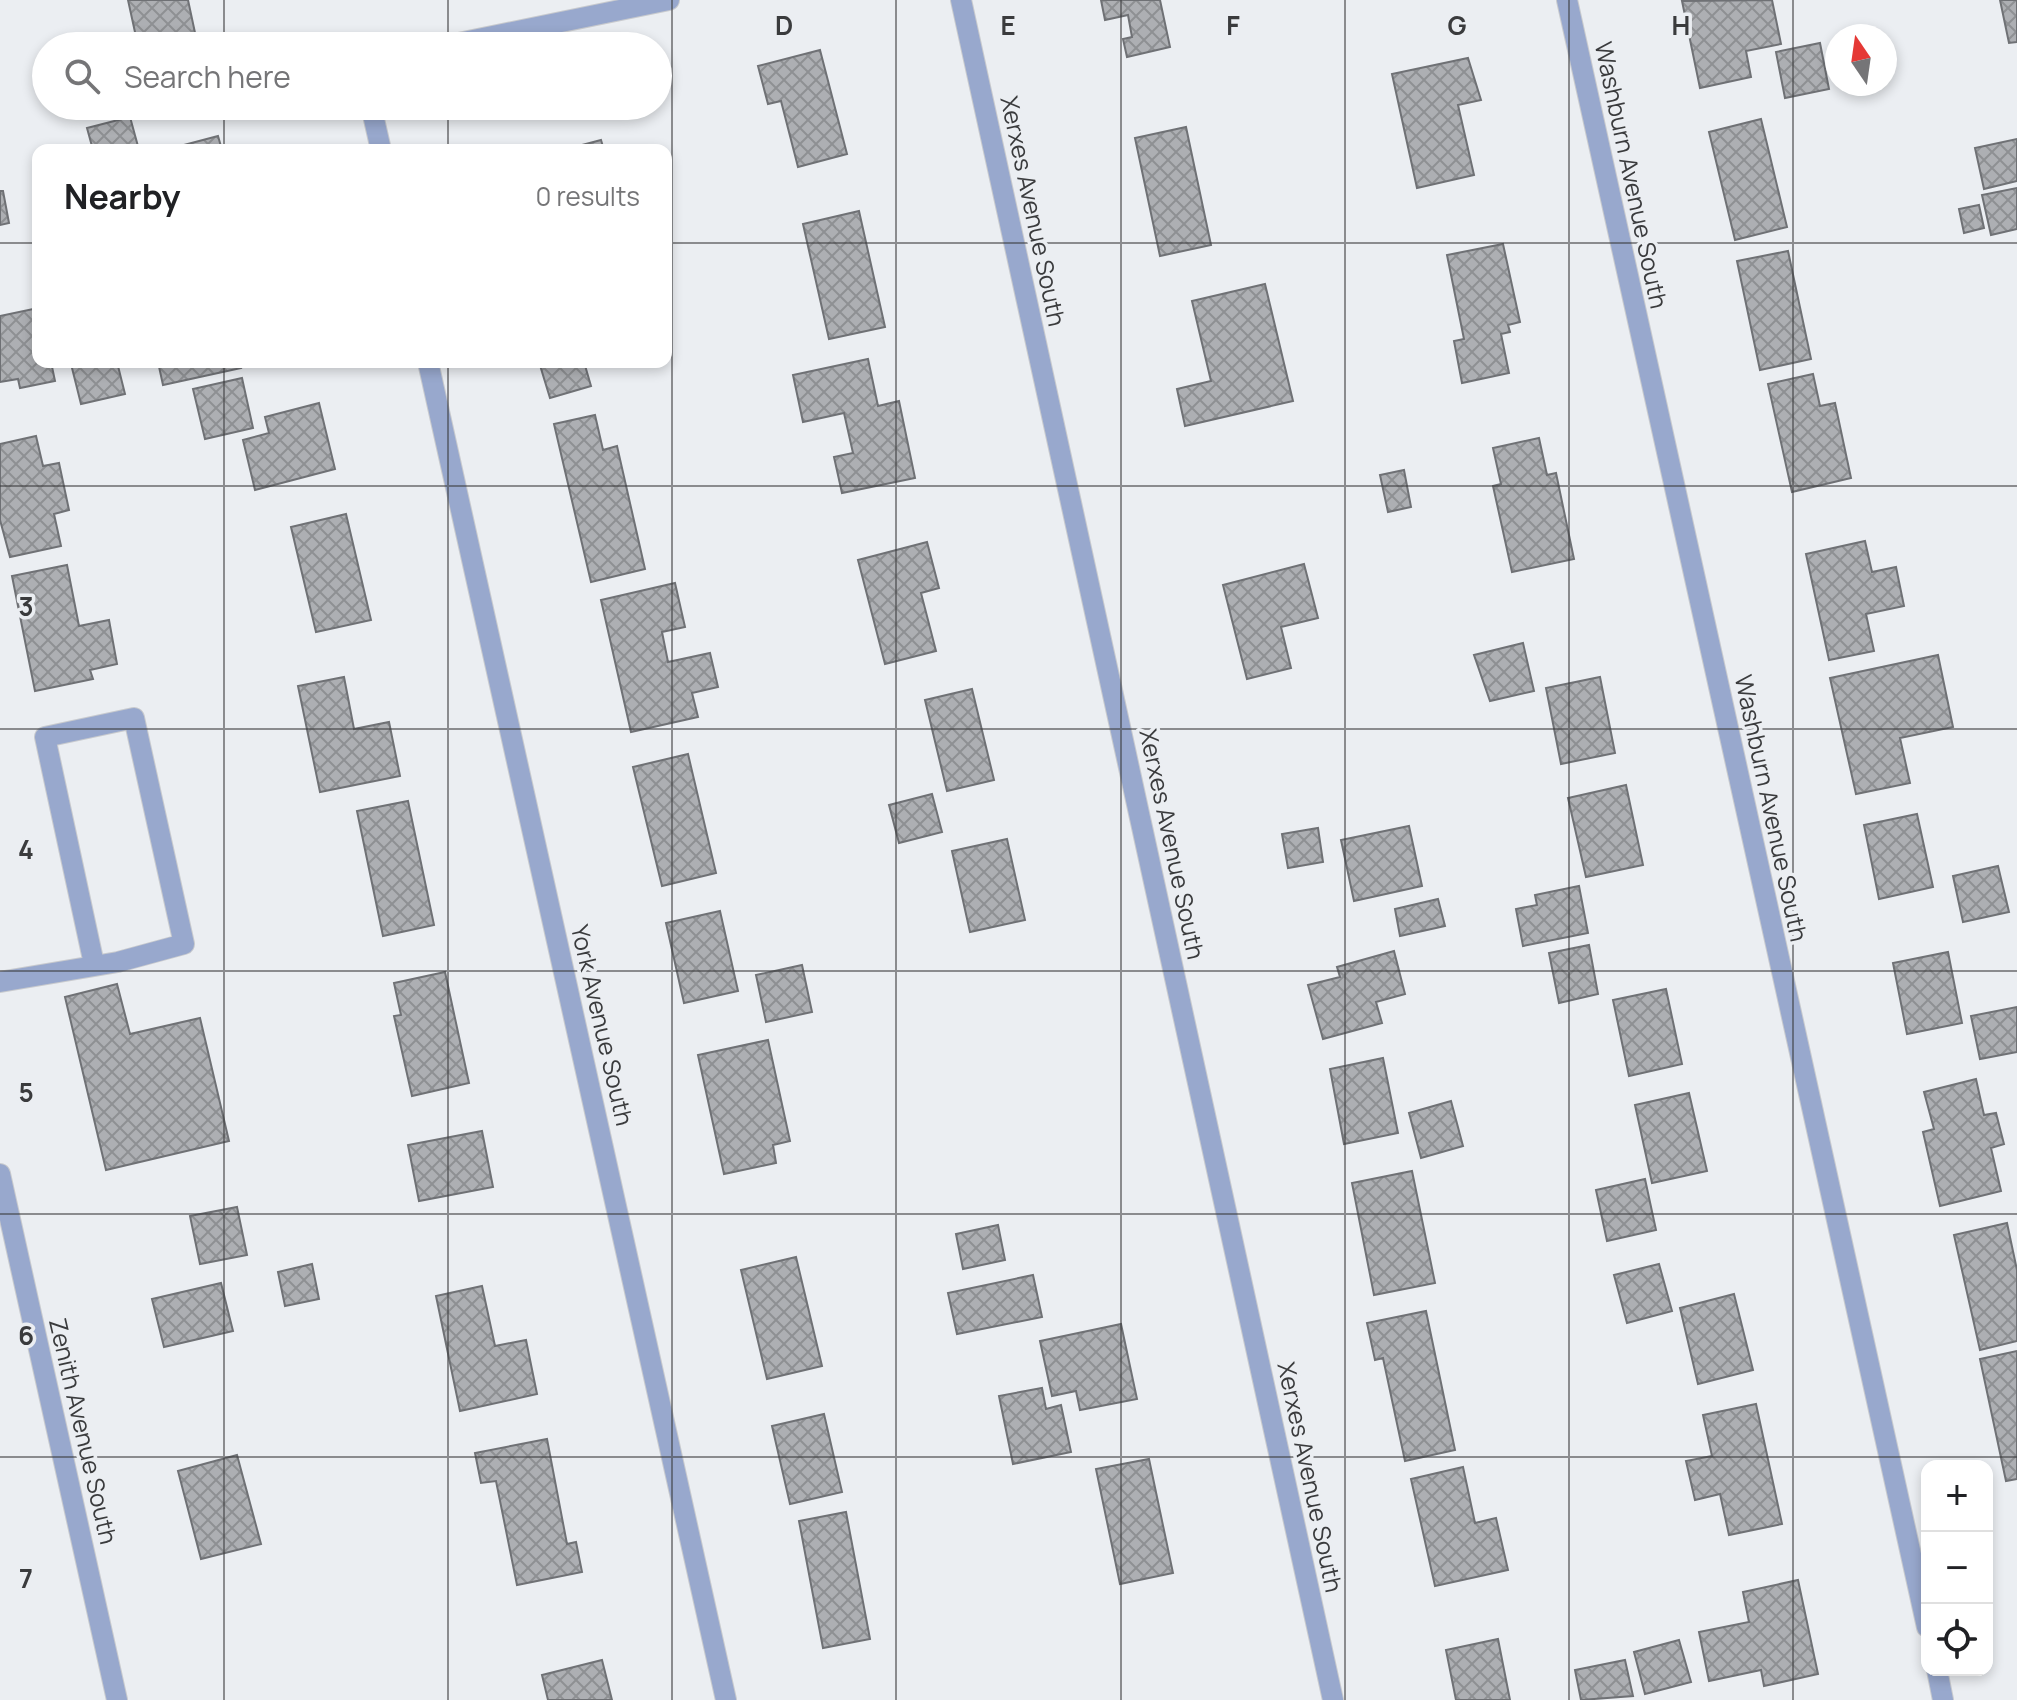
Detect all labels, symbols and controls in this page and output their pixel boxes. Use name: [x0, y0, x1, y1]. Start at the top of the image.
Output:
text: D: [775, 7, 793, 43]
text: E: [1000, 7, 1016, 43]
text: F: [1226, 7, 1240, 43]
text: G: [1447, 7, 1467, 43]
text: H: [1672, 7, 1690, 43]
north arrow: [1825, 24, 1897, 96]
search box: [32, 32, 672, 120]
street label: Washburn Avenue South: [1588, 39, 1676, 311]
icon: search: [60, 54, 104, 98]
text: Search here: [124, 56, 291, 97]
street label: Xerxes Avenue South: [993, 93, 1075, 329]
text: Nearby: [64, 173, 180, 219]
text: 0 results: [535, 178, 640, 214]
text: 3: [18, 588, 34, 624]
street label: Washburn Avenue South: [1728, 672, 1816, 944]
street label: Xerxes Avenue South: [1132, 726, 1214, 962]
text: 4: [18, 831, 34, 867]
street label: York Avenue South: [564, 921, 642, 1129]
text: 5: [18, 1074, 34, 1110]
street label: Zenith Avenue South: [42, 1315, 126, 1547]
text: 6: [18, 1317, 34, 1353]
street label: Xerxes Avenue South: [1270, 1359, 1352, 1595]
map controls: [1921, 1460, 1993, 1676]
button: +: [1921, 1460, 1993, 1532]
button: −: [1921, 1532, 1993, 1604]
text: 7: [19, 1560, 33, 1596]
button: locate: [1921, 1604, 1993, 1676]

